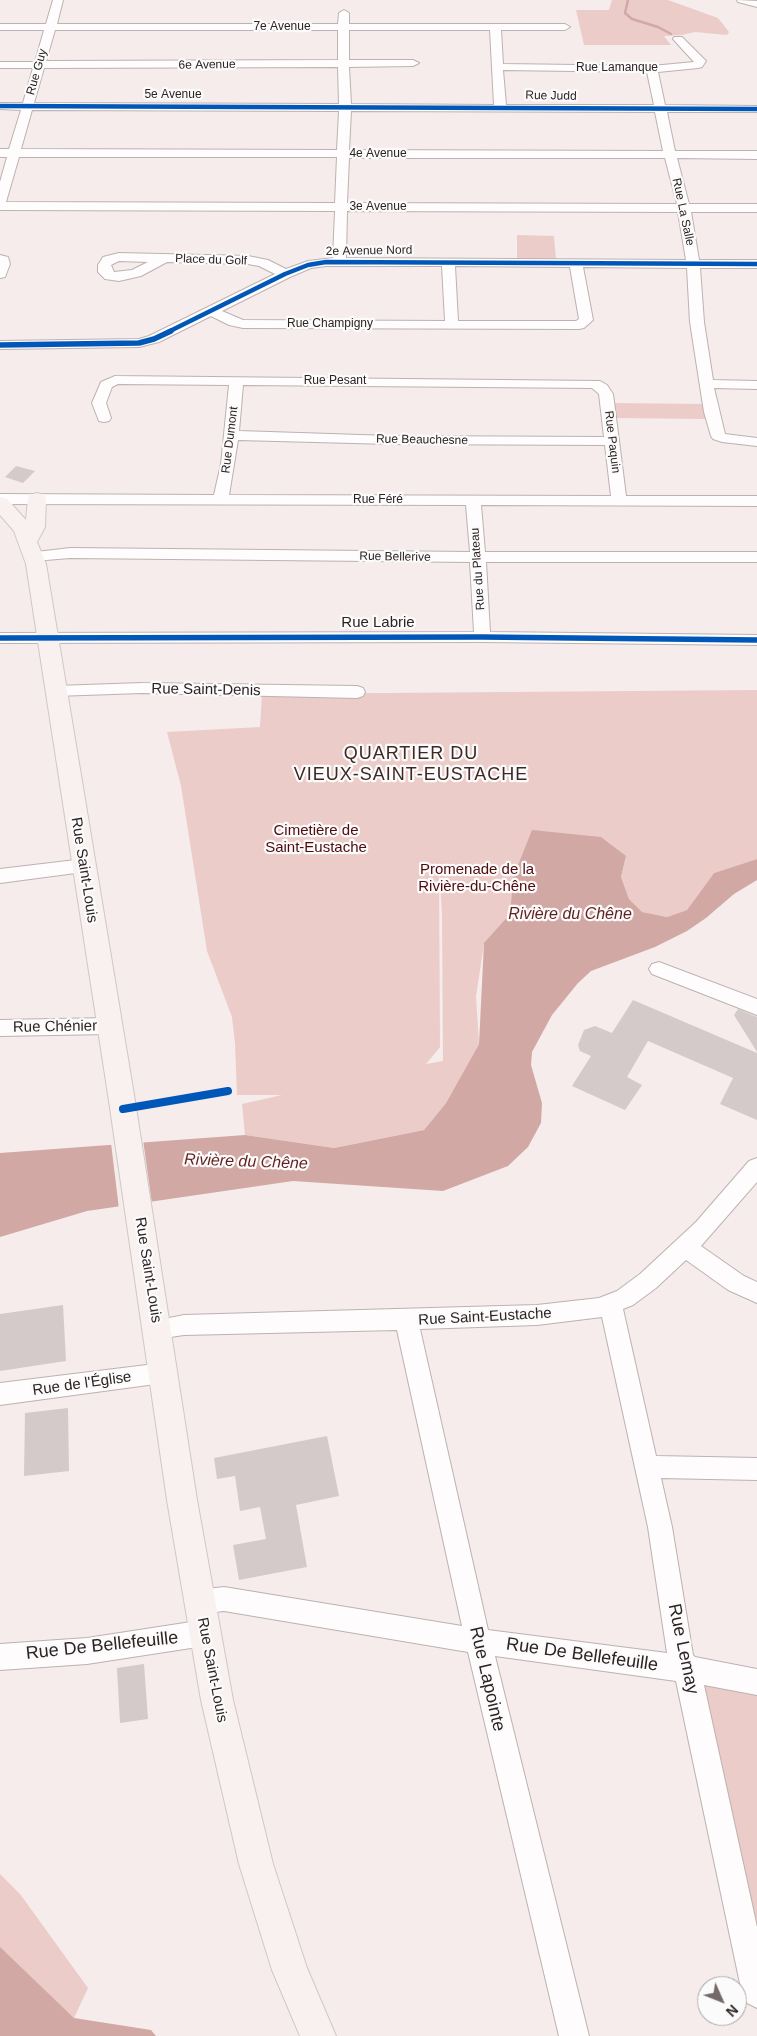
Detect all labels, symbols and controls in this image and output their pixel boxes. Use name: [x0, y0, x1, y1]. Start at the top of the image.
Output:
street label: 7e Avenue: [253, 20, 311, 34]
street label: Rue Guy: [24, 47, 50, 97]
street label: 6e Avenue: [178, 57, 236, 73]
street label: Rue Lamanque: [576, 61, 658, 75]
street label: 5e Avenue: [144, 88, 202, 102]
street label: Rue Judd: [525, 88, 577, 104]
street label: 4e Avenue: [349, 147, 407, 161]
street label: Rue La Salle: [669, 177, 697, 247]
street label: 3e Avenue: [349, 200, 407, 214]
street label: 2e Avenue Nord: [326, 243, 412, 259]
street label: Place du Golf: [175, 252, 247, 268]
street label: Rue Champigny: [287, 317, 373, 331]
street label: Rue Pesant: [304, 374, 366, 388]
street label: Rue Dumont: [219, 406, 241, 474]
street label: Rue Paquin: [601, 410, 623, 474]
street label: Rue Beauchesne: [376, 432, 468, 448]
street label: Rue Féré: [353, 493, 403, 507]
street label: Rue du Plateau: [468, 527, 488, 611]
street label: Rue Bellerive: [359, 549, 431, 565]
street label: Rue Labrie: [341, 614, 415, 632]
street label: Rue Saint-Denis: [151, 680, 261, 700]
district label: QUARTIER DU VIEUX-SAINT-EUSTACHE: [291, 743, 531, 786]
street label: Rue Saint-Louis: [67, 816, 101, 924]
park label: Cimetière de Saint-Eustache: [265, 822, 367, 857]
park label: Promenade de la Rivière-du-Chêne: [418, 861, 536, 896]
water label: Rivière du Chêne: [508, 905, 632, 925]
street label: Rue Chénier: [13, 1017, 97, 1037]
water label: Rivière du Chêne: [184, 1150, 308, 1174]
street label: Rue Saint-Louis: [131, 1216, 165, 1324]
street label: Rue Saint-Eustache: [418, 1305, 552, 1329]
street label: Rue de l'Église: [31, 1368, 133, 1400]
street label: Rue Lemay: [663, 1602, 703, 1696]
street label: Rue Saint-Louis: [193, 1616, 231, 1724]
street label: Rue Lapointe: [464, 1624, 510, 1734]
street label: Rue De Bellefeuille: [25, 1627, 179, 1665]
street label: Rue De Bellefeuille: [505, 1634, 659, 1676]
north arrow: [697, 1976, 747, 2026]
text: N: [723, 2002, 741, 2020]

